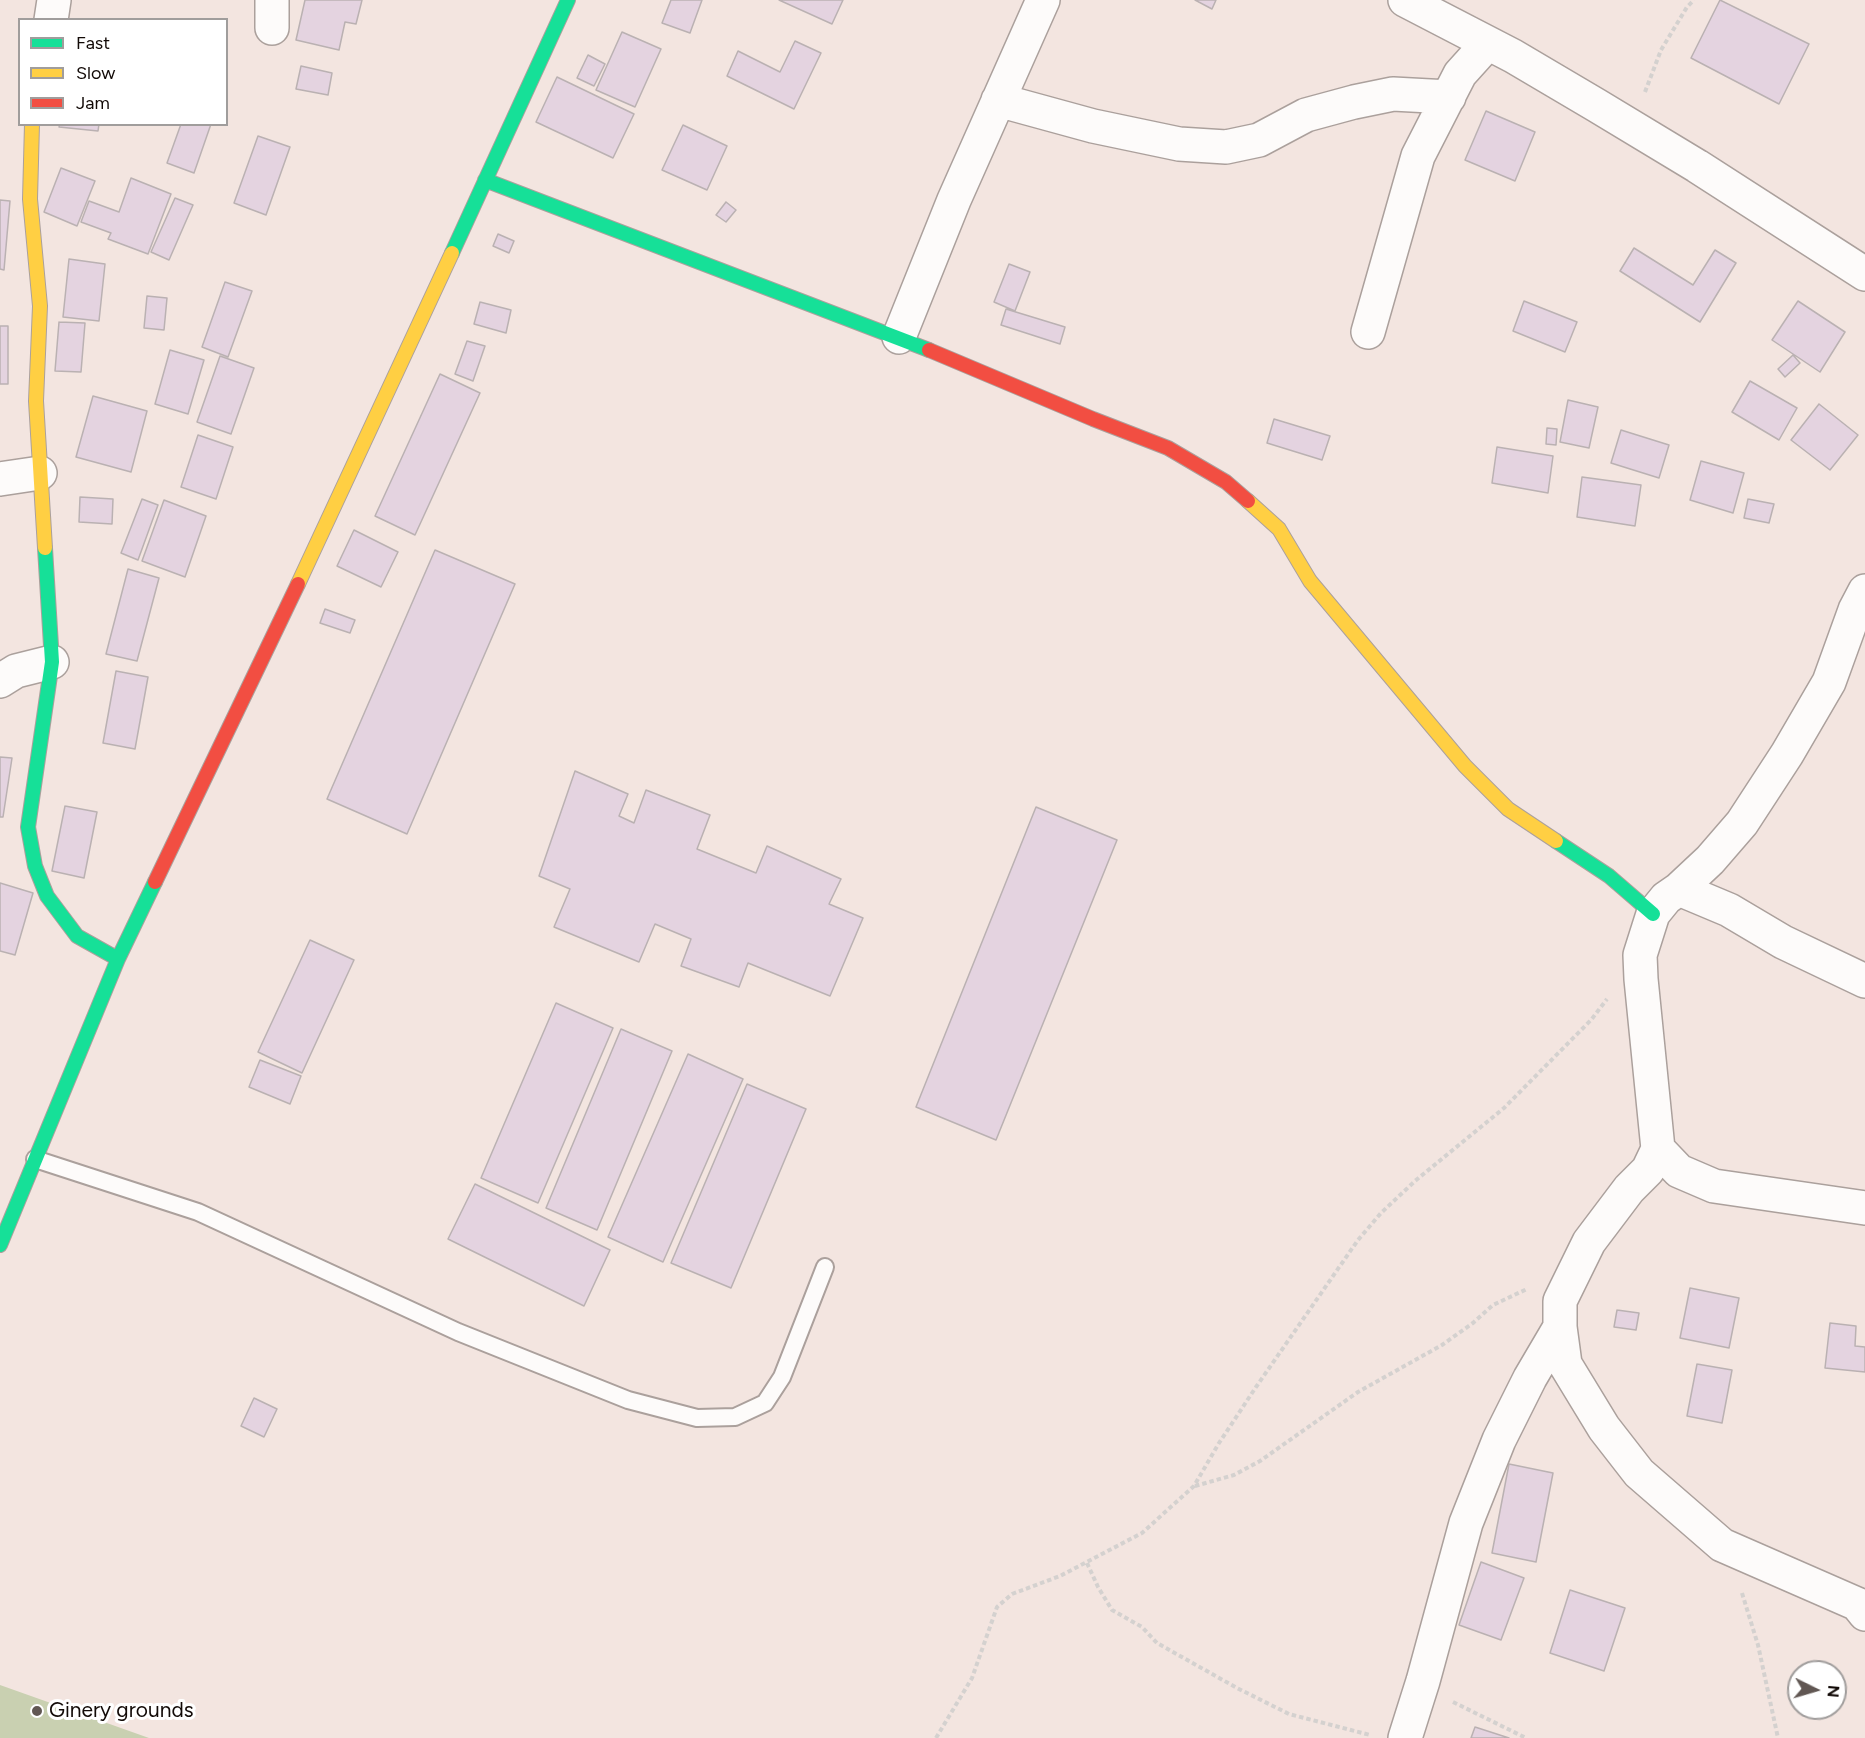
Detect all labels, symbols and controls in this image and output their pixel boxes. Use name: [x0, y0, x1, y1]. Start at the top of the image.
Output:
legend: [18, 18, 228, 126]
text: Fast: [76, 32, 110, 54]
text: Slow: [76, 62, 115, 84]
text: Jam: [76, 92, 110, 114]
north arrow: [1787, 1660, 1847, 1720]
text: N: [1823, 1684, 1843, 1698]
place label: Ginery grounds: [49, 1698, 193, 1724]
marker: Ginery grounds: [30, 1704, 44, 1718]

